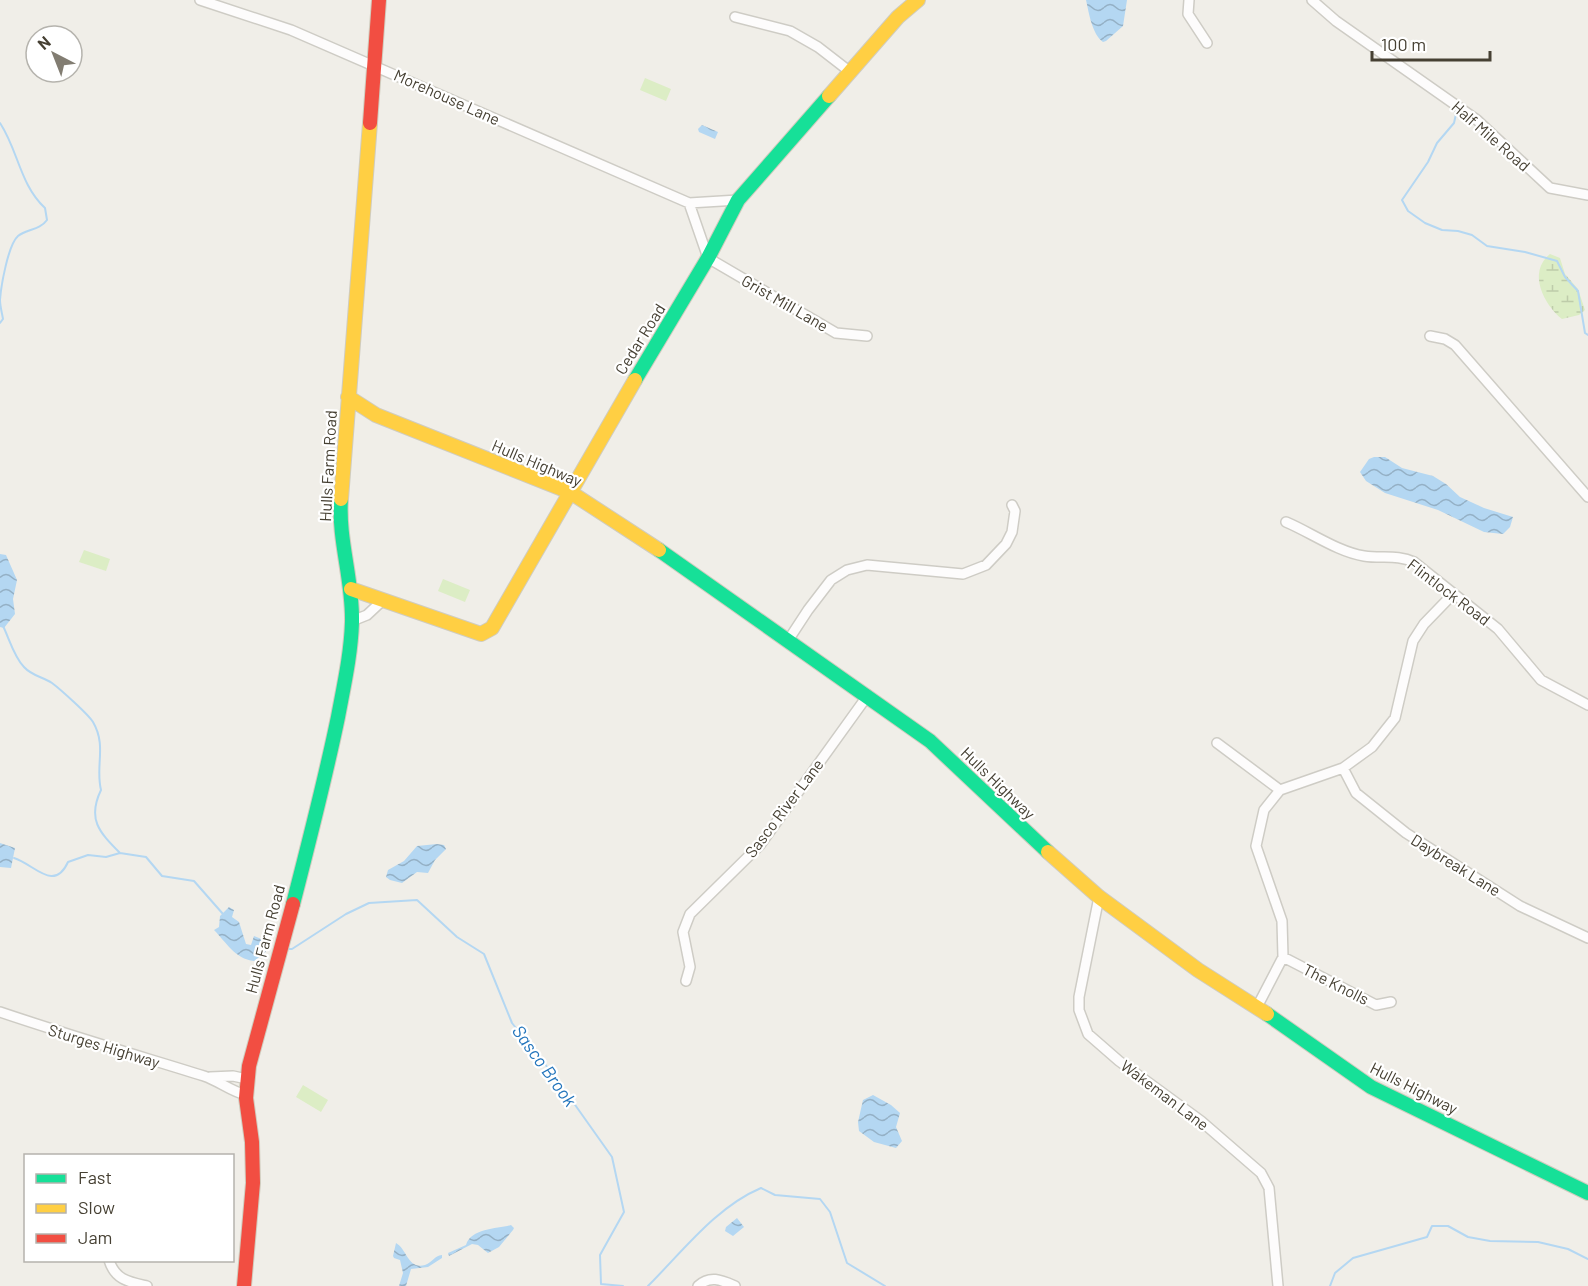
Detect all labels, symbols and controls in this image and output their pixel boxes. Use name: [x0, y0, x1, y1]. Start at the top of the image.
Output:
north arrow: [24, 24, 84, 84]
scale bar: [1372, 24, 1490, 62]
text: N: [33, 32, 54, 53]
text: 100 m: [1381, 33, 1426, 55]
street label: Morehouse Lane: [391, 65, 503, 128]
street label: Half Mile Road: [1448, 96, 1534, 175]
street label: Grist Mill Lane: [739, 270, 832, 335]
street label: Cedar Road: [610, 300, 669, 377]
street label: Hulls Farm Road: [315, 410, 340, 522]
street label: Hulls Highway: [489, 435, 586, 490]
street label: Flintlock Road: [1404, 554, 1494, 629]
street label: Hulls Highway: [957, 743, 1040, 823]
street label: Sasco River Lane: [740, 755, 827, 861]
street label: Daybreak Lane: [1408, 830, 1504, 900]
street label: Hulls Farm Road: [241, 882, 288, 995]
street label: The Knolls: [1300, 959, 1372, 1008]
street label: Sturges Highway: [46, 1020, 163, 1072]
water label: Sasco Brook: [508, 1020, 582, 1111]
street label: Wakeman Lane: [1118, 1055, 1213, 1134]
street label: Hulls Highway: [1367, 1057, 1462, 1118]
legend: [24, 1154, 234, 1262]
text: Fast: [78, 1166, 112, 1188]
text: Slow: [78, 1196, 115, 1218]
text: Jam: [78, 1226, 112, 1248]

